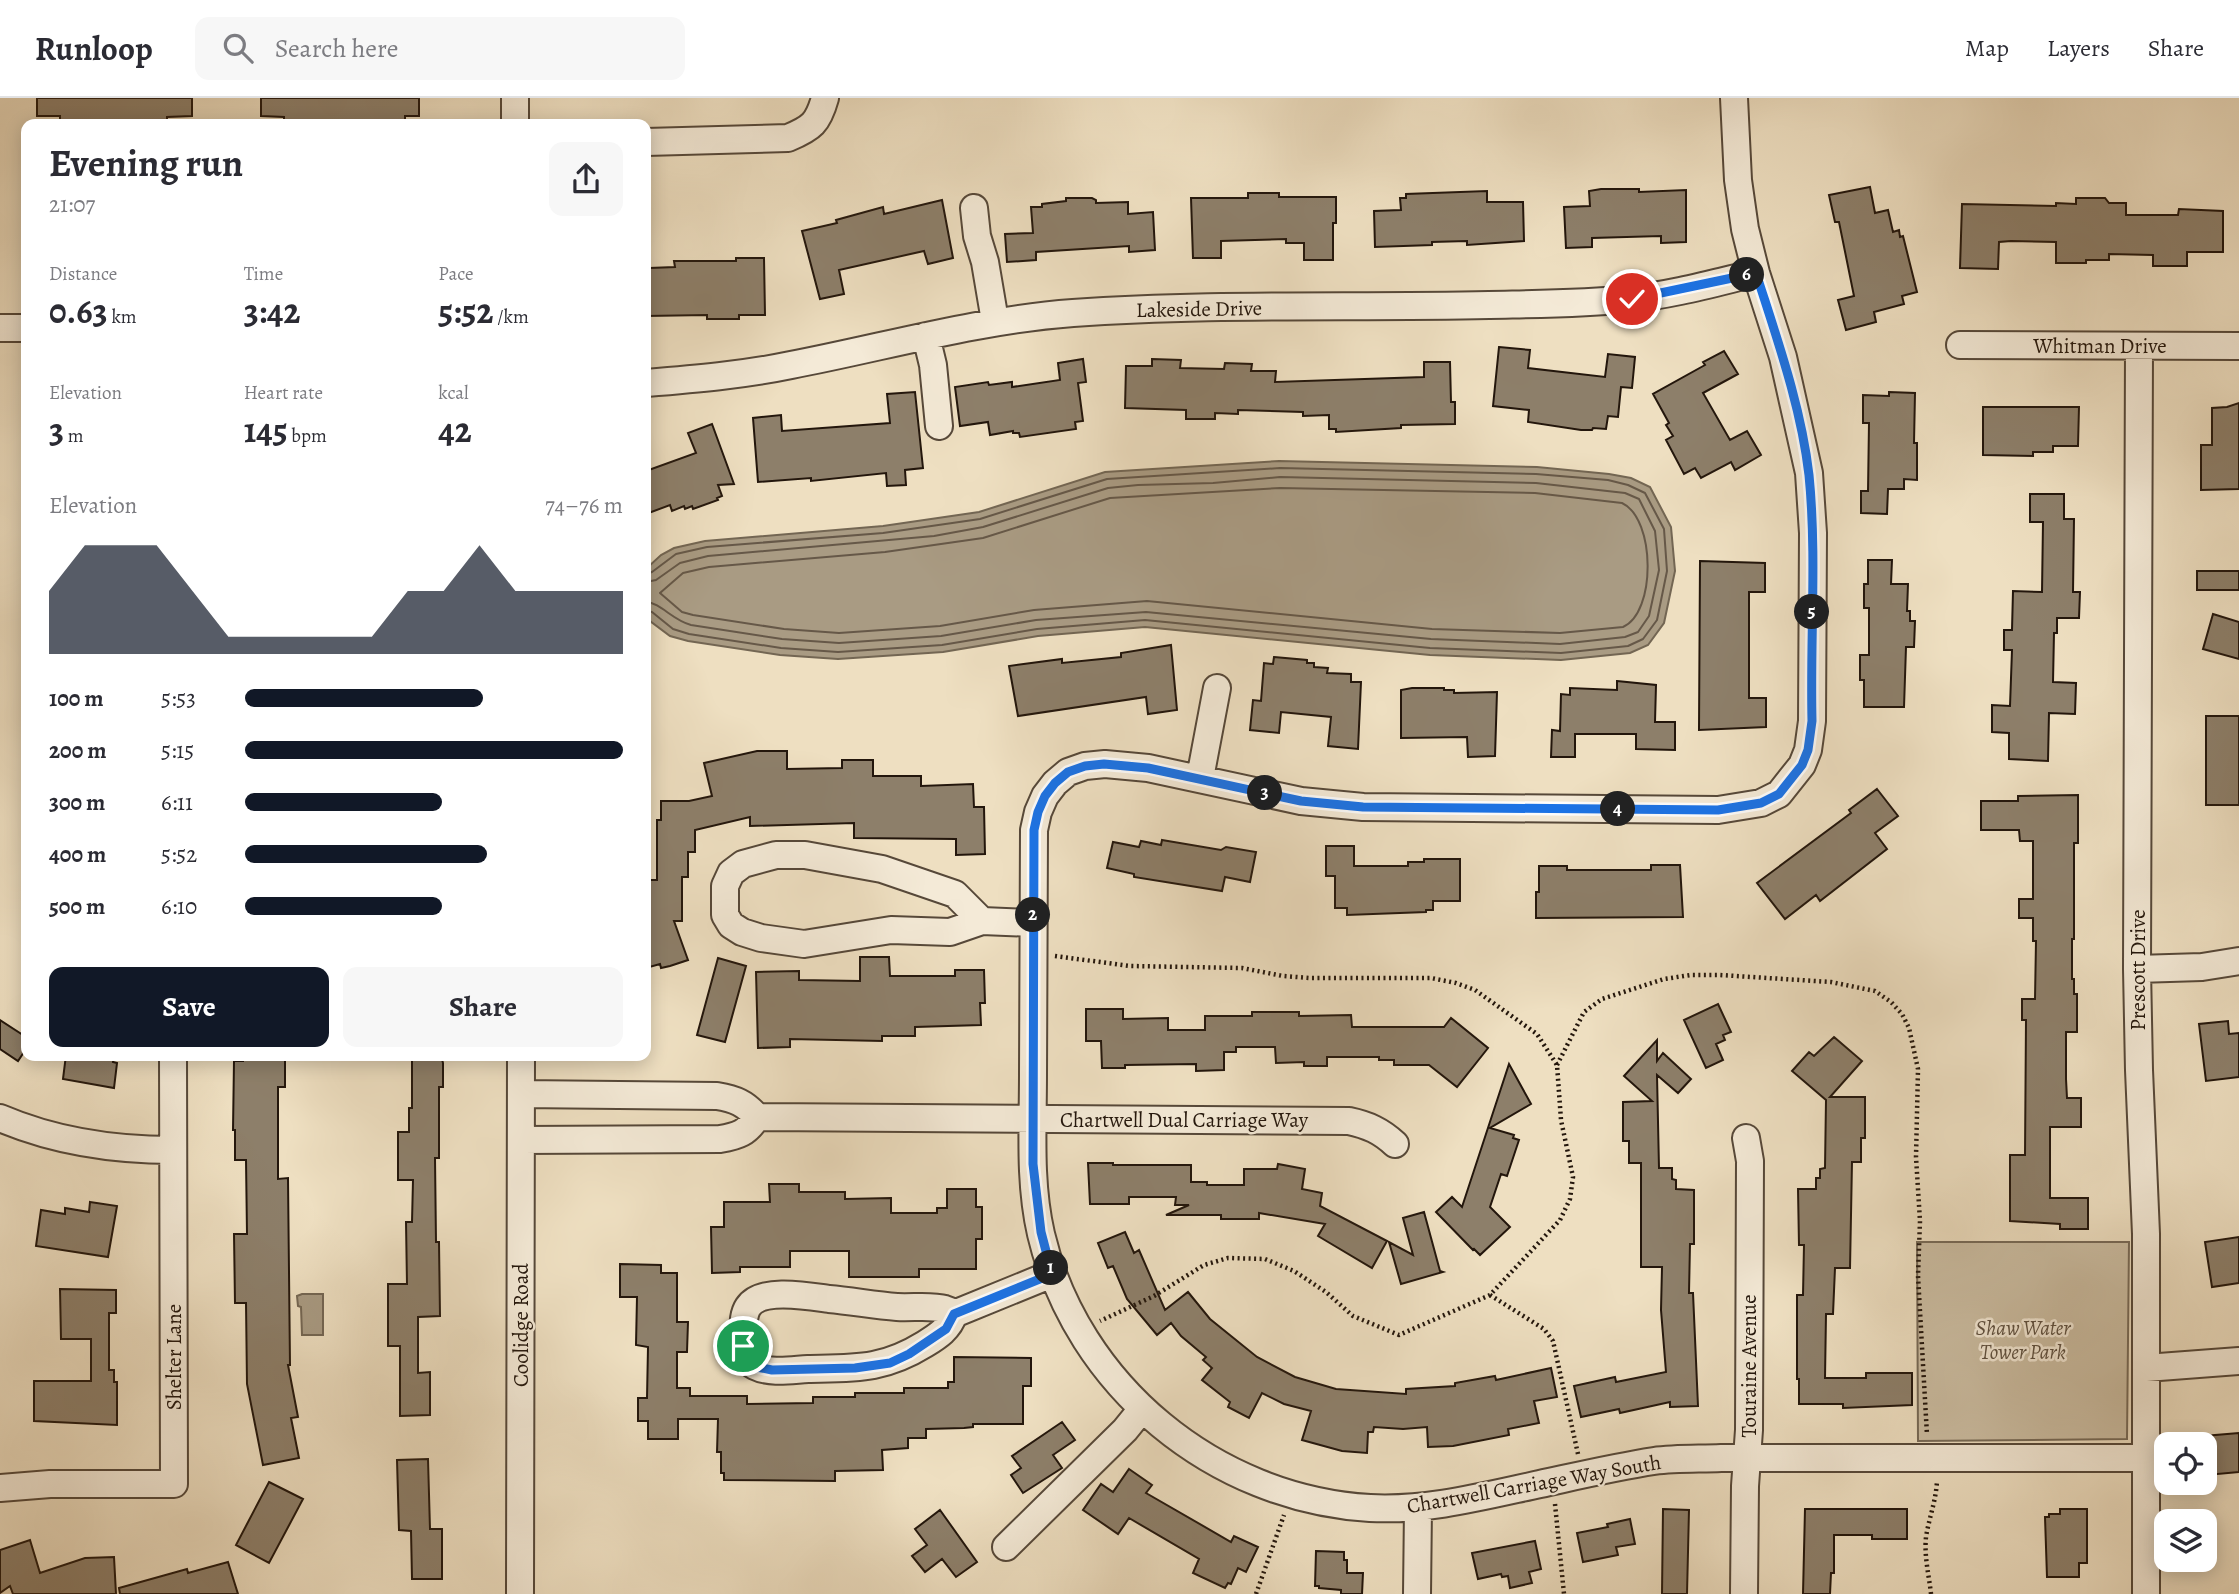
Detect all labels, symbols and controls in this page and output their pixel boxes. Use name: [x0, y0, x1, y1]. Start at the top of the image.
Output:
search box: [195, 17, 685, 80]
text: Runloop: [35, 26, 153, 71]
icon: search: [219, 29, 257, 67]
text: Search here: [275, 31, 398, 66]
text: Map: [1965, 32, 2009, 64]
text: Layers: [2047, 32, 2110, 64]
text: Share: [2148, 32, 2204, 64]
text: Evening run: [49, 137, 243, 189]
button: share: [549, 142, 623, 216]
text: 21:07: [49, 189, 95, 220]
pin: 6: [1730, 258, 1764, 292]
text: Distance: [49, 261, 117, 287]
text: Time: [244, 261, 283, 287]
text: Pace: [438, 261, 474, 287]
text: 6: [1742, 261, 1751, 287]
pin: [1602, 269, 1662, 329]
icon: check: [1613, 280, 1651, 318]
text: 0.63: [49, 287, 108, 335]
text: 3:42: [244, 287, 300, 335]
text: 5:52: [438, 287, 493, 335]
street label: Lakeside Drive: [1136, 294, 1262, 324]
text: km: [108, 304, 137, 330]
text: /km: [493, 304, 529, 330]
street label: Whitman Drive: [2032, 332, 2167, 360]
text: Elevation: [49, 380, 122, 406]
text: Heart rate: [244, 380, 323, 406]
text: kcal: [438, 380, 469, 406]
text: 3: [49, 406, 64, 454]
text: 145: [244, 406, 288, 454]
text: 42: [438, 406, 472, 454]
text: m: [64, 423, 84, 449]
text: bpm: [288, 423, 327, 449]
text: Elevation: [49, 490, 137, 521]
text: 74–76 m: [545, 490, 623, 521]
pin: 5: [1794, 594, 1829, 630]
text: 5: [1807, 598, 1816, 624]
text: 100 m: [49, 683, 104, 714]
text: 5:53: [161, 683, 196, 714]
text: 200 m: [49, 735, 107, 766]
text: 5:15: [161, 735, 194, 766]
pin: 3: [1248, 776, 1282, 810]
text: 3: [1260, 779, 1269, 805]
text: 300 m: [49, 787, 105, 818]
text: 6:11: [161, 787, 193, 818]
pin: 4: [1600, 792, 1636, 826]
text: 4: [1613, 795, 1622, 821]
text: 400 m: [49, 839, 106, 870]
text: 5:52: [161, 839, 197, 870]
text: 500 m: [49, 891, 105, 922]
text: 6:10: [161, 891, 197, 922]
pin: 2: [1016, 898, 1050, 932]
text: 2: [1028, 901, 1037, 927]
street label: Prescott Drive: [2124, 909, 2152, 1031]
button: Save: [49, 967, 329, 1047]
button: Share: [343, 967, 623, 1047]
street label: Chartwell Dual Carriage Way: [1060, 1106, 1309, 1134]
pin: 1: [1034, 1250, 1068, 1286]
text: 1: [1047, 1254, 1054, 1280]
street label: Coolidge Road: [507, 1262, 535, 1387]
street label: Touraine Avenue: [1735, 1294, 1763, 1438]
street label: Shelter Lane: [160, 1304, 188, 1410]
park label: Shaw Water Tower Park: [1976, 1314, 2071, 1366]
pin: [713, 1316, 773, 1376]
icon: arrive: [724, 1327, 762, 1365]
map controls: [2154, 1432, 2217, 1572]
button: locate: [2154, 1432, 2217, 1495]
street label: Chartwell Carriage Way South: [1405, 1448, 1663, 1520]
button: layers: [2154, 1509, 2217, 1572]

